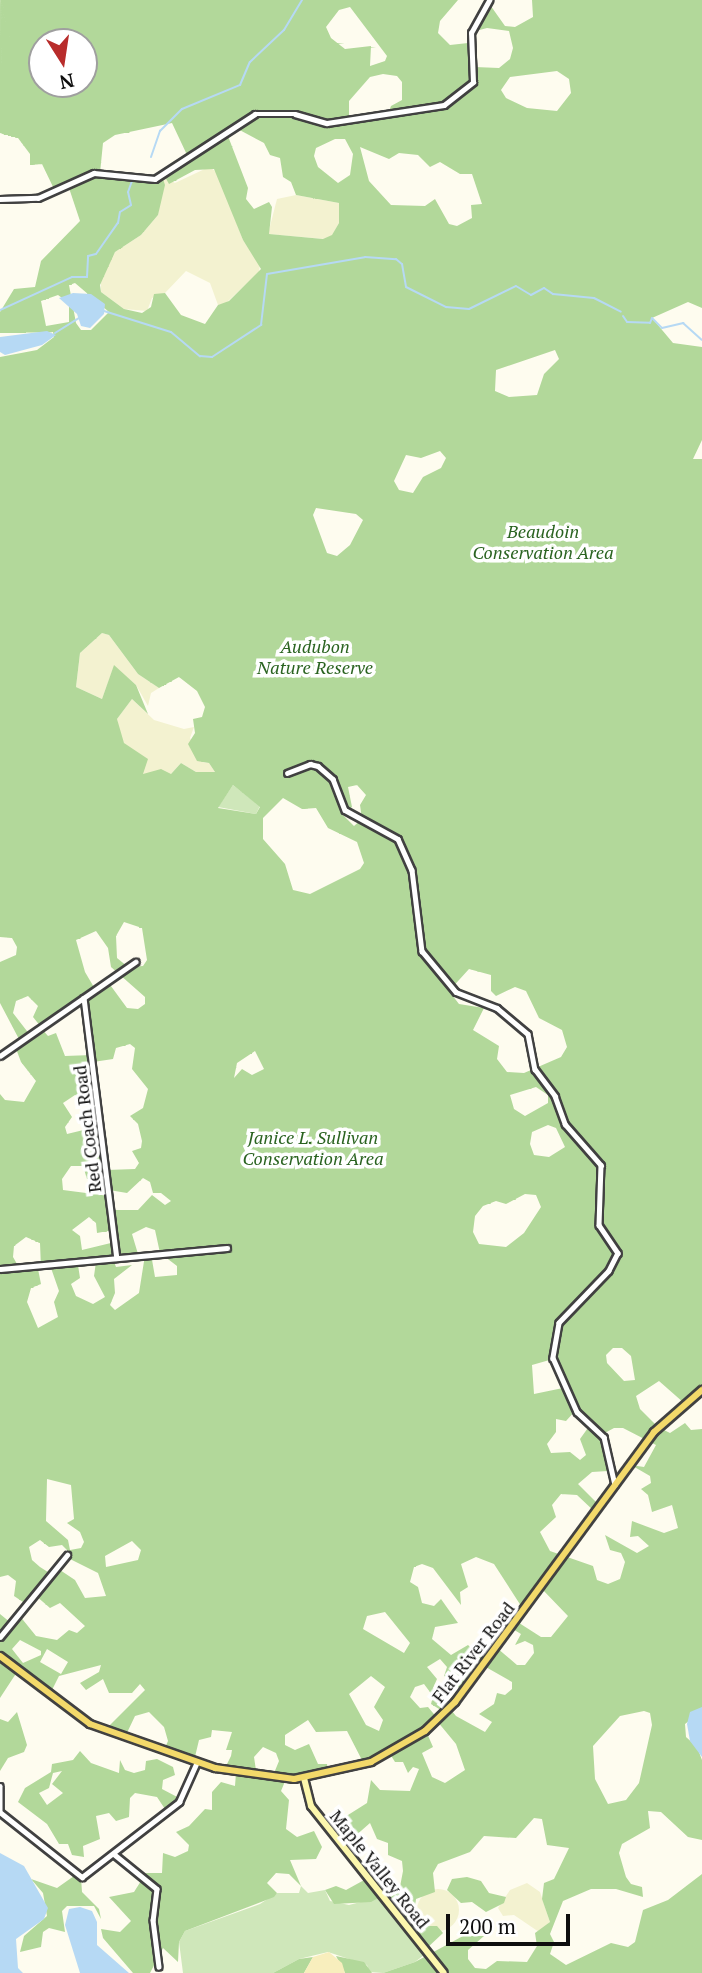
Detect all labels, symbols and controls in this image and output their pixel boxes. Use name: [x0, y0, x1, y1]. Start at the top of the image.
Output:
north arrow: [28, 28, 98, 98]
text: N: [57, 68, 77, 96]
park label: Beaudoin Conservation Area: [472, 521, 614, 564]
park label: Audubon Nature Reserve: [257, 636, 373, 678]
street label: Red Coach Road: [68, 1064, 106, 1194]
park label: Janice L. Sullivan Conservation Area: [242, 1127, 384, 1170]
street label: Flat River Road: [427, 1597, 519, 1707]
street label: Maple Valley Road: [325, 1805, 435, 1933]
scale bar: [450, 1899, 574, 1943]
text: 200 m: [459, 1912, 516, 1940]

